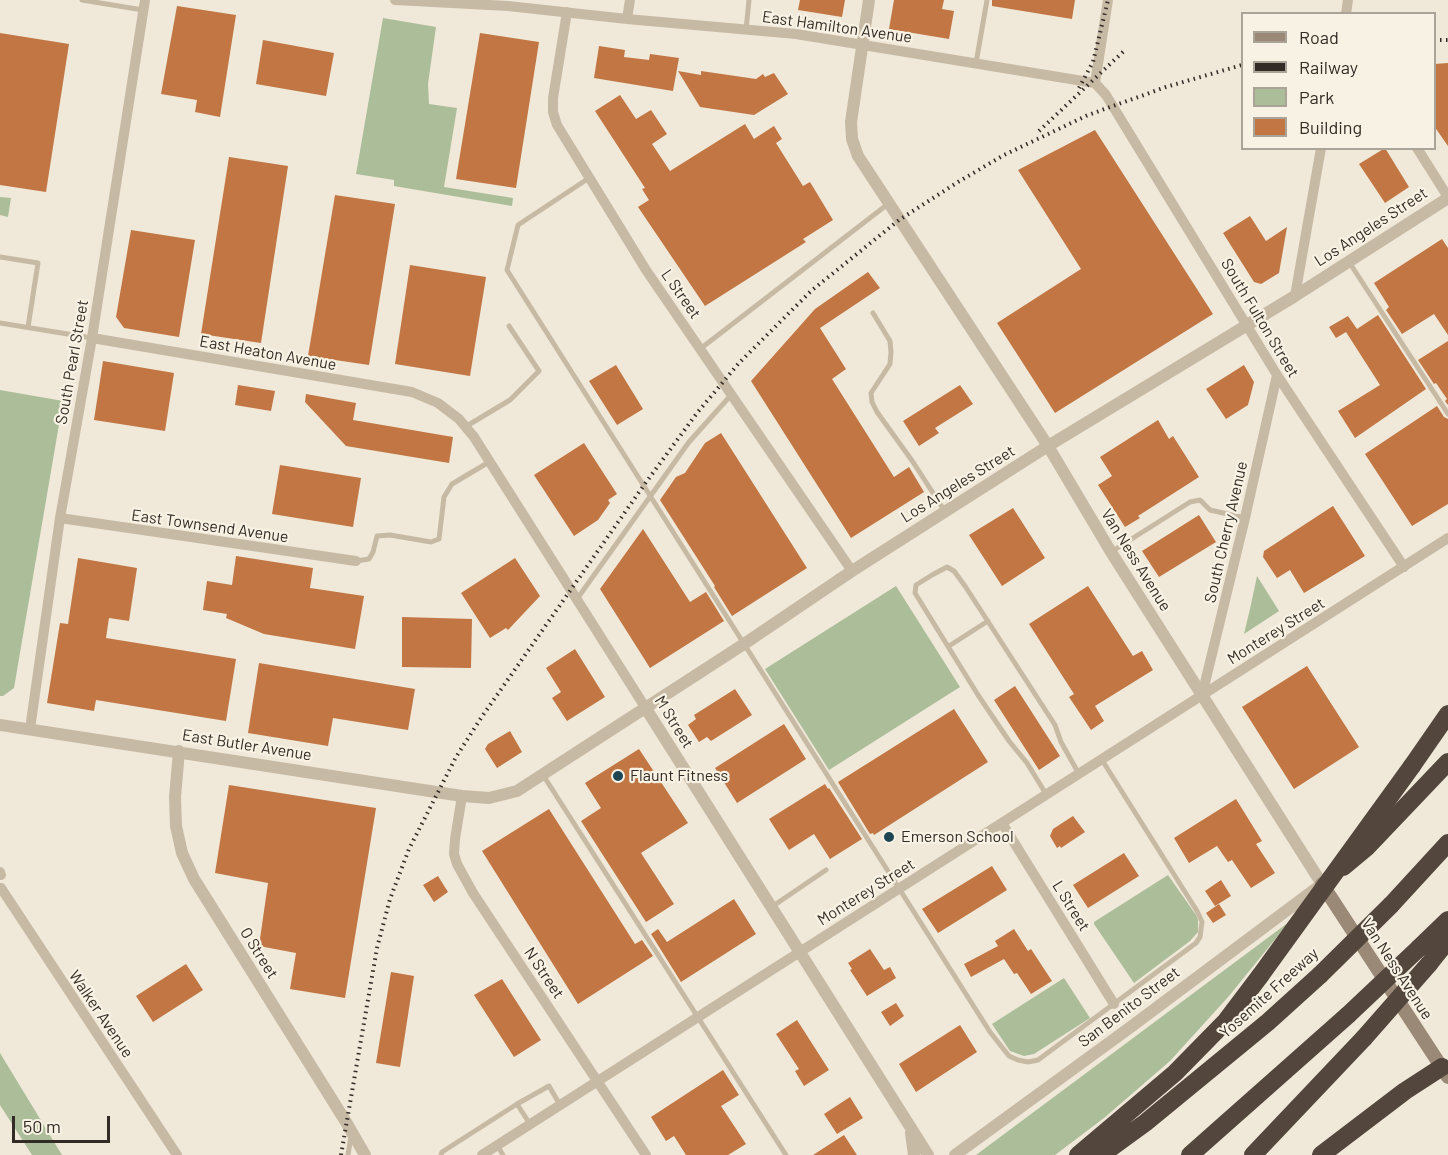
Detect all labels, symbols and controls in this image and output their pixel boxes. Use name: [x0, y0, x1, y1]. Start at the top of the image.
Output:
street label: East Hamilton Avenue: [761, 7, 913, 47]
legend: [1241, 12, 1436, 150]
text: Road: [1299, 26, 1339, 48]
text: Railway: [1299, 56, 1358, 78]
text: Park: [1299, 86, 1334, 108]
text: Building: [1299, 116, 1362, 138]
street label: Los Angeles Street: [1311, 183, 1431, 271]
street label: South Fulton Street: [1217, 255, 1303, 381]
street label: L Street: [657, 266, 705, 322]
street label: South Pearl Street: [52, 298, 92, 426]
street label: East Heaton Avenue: [198, 332, 338, 374]
street label: Los Angeles Street: [897, 441, 1019, 527]
street label: South Cherry Avenue: [1200, 459, 1252, 605]
street label: East Townsend Avenue: [130, 505, 290, 547]
street label: Van Ness Avenue: [1097, 505, 1175, 615]
street label: Monterey Street: [1224, 593, 1328, 669]
street label: M Street: [650, 692, 698, 752]
street label: East Butler Avenue: [181, 725, 313, 765]
place label: Flaunt Fitness: [630, 766, 728, 786]
marker: Flaunt Fitness: [611, 769, 625, 783]
place label: Emerson School: [901, 827, 1014, 847]
marker: Emerson School: [882, 830, 896, 844]
street label: Monterey Street: [814, 854, 918, 930]
street label: L Street: [1048, 877, 1094, 935]
street label: Van Ness Avenue: [1357, 915, 1437, 1023]
street label: O Street: [236, 924, 282, 982]
street label: N Street: [520, 944, 568, 1002]
street label: Yosemite Freeway: [1216, 944, 1322, 1042]
street label: San Benito Street: [1075, 963, 1183, 1051]
street label: Walker Avenue: [65, 967, 137, 1061]
scale bar: [15, 1104, 112, 1142]
text: 50 m: [23, 1115, 61, 1137]

